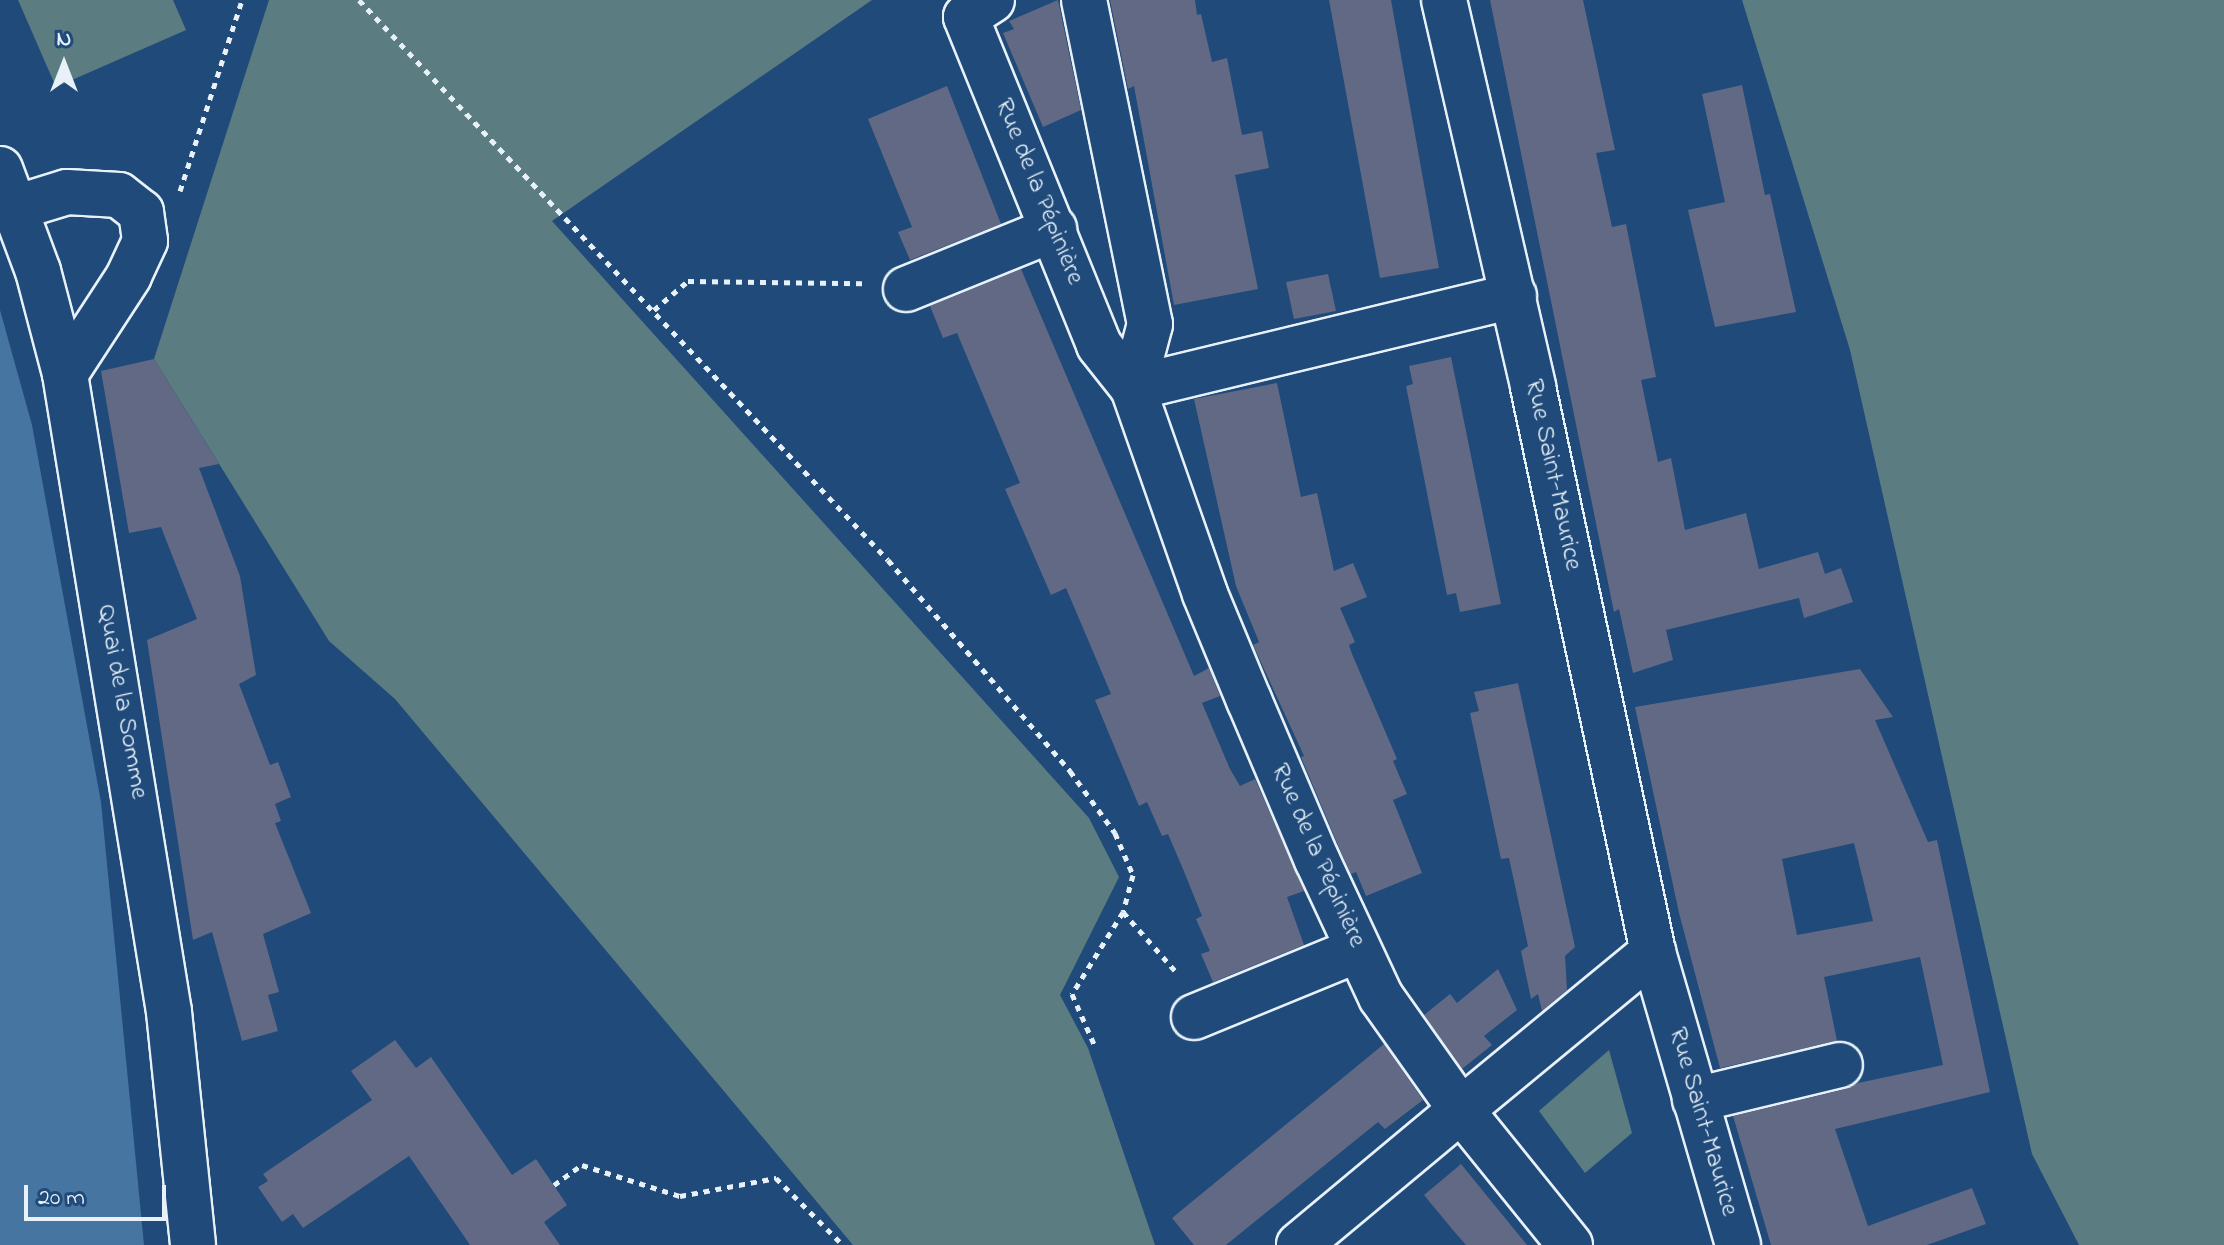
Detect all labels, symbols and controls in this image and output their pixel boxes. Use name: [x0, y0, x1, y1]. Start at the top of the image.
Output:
north arrow: [24, 24, 104, 104]
text: N: [57, 24, 71, 56]
street label: Rue de la Pépinière: [986, 94, 1090, 290]
street label: Rue Saint-Maurice: [1517, 377, 1587, 573]
street label: Quai de la Somme: [89, 602, 153, 802]
street label: Rue de la Pépinière: [1263, 759, 1371, 953]
street label: Rue Saint-Maurice: [1660, 1024, 1744, 1220]
scale bar: [28, 1169, 170, 1219]
text: 20 m: [38, 1181, 85, 1216]

